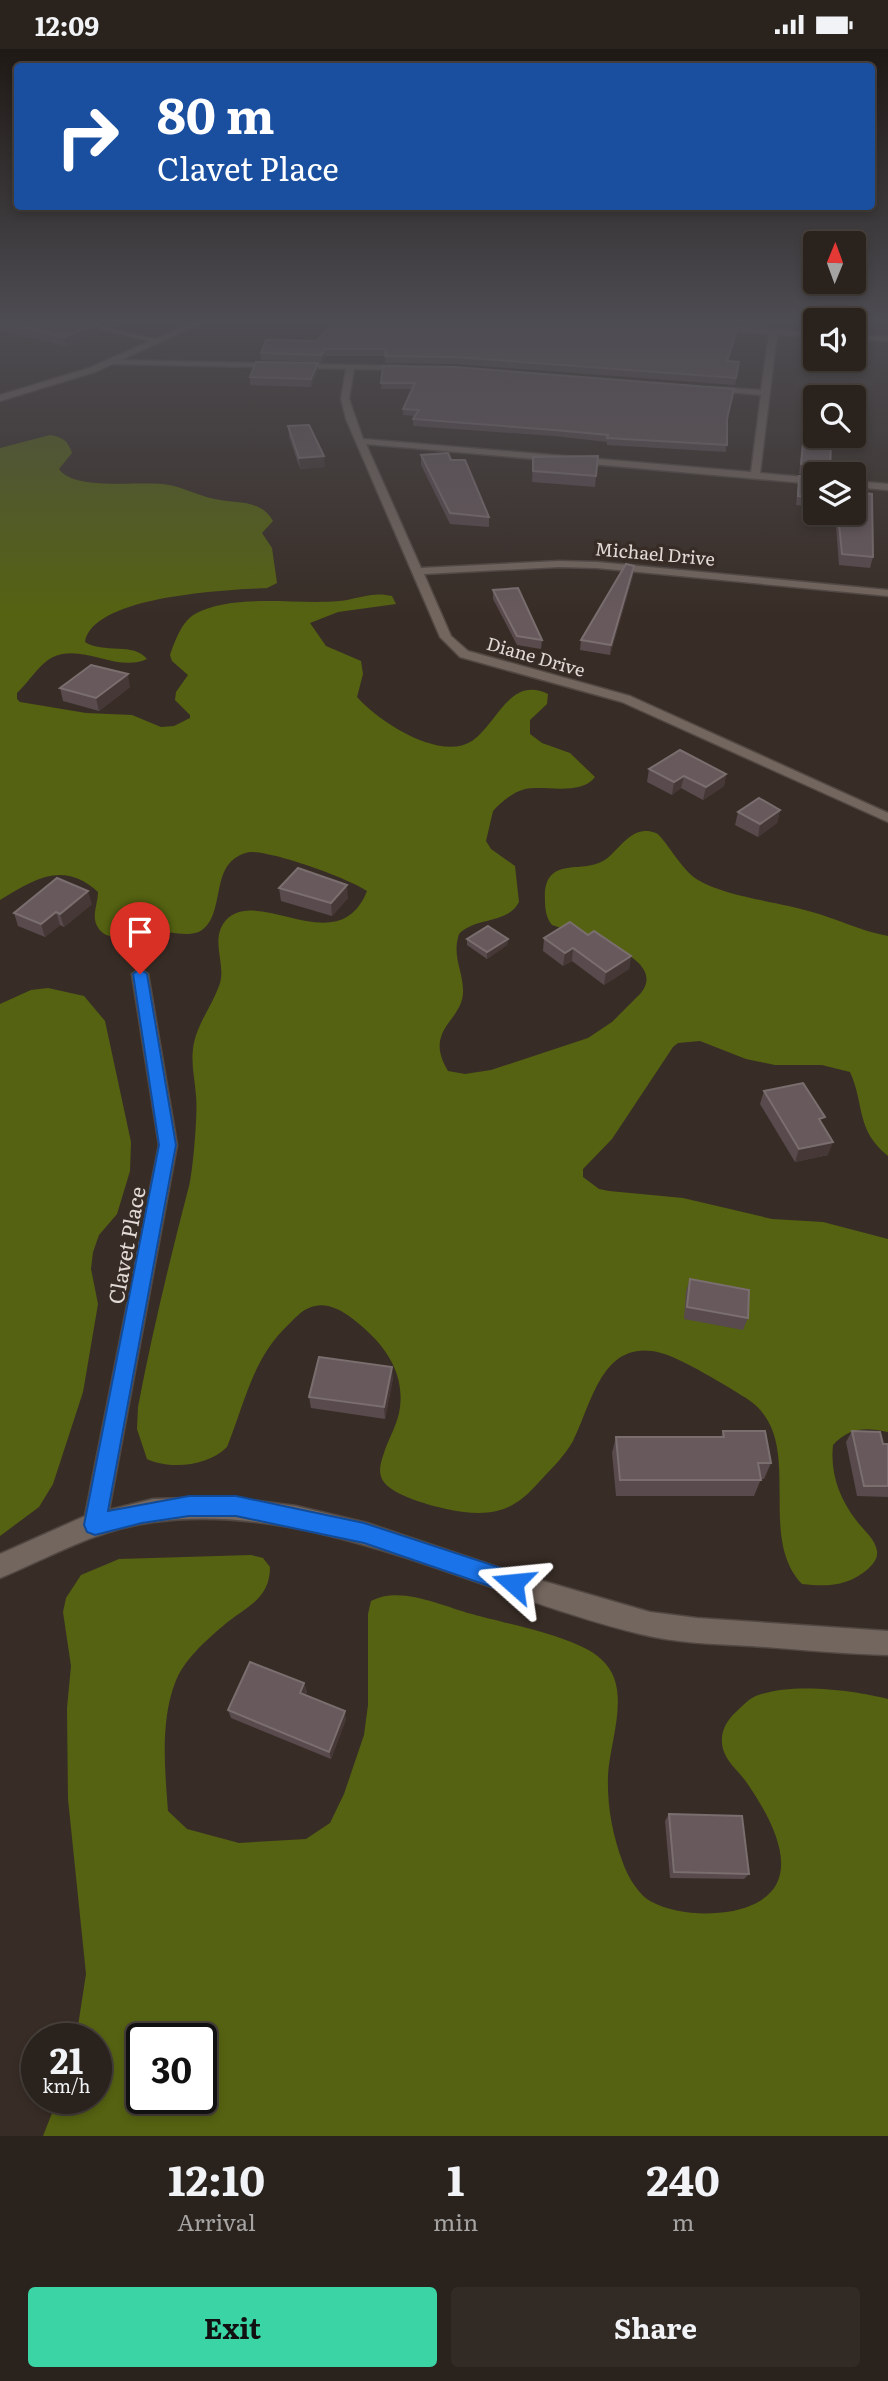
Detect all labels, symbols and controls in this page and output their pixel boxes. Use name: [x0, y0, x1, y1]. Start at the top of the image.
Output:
text: 12:09: [35, 5, 99, 44]
text: 80 m: [157, 76, 275, 149]
icon: right: [42, 91, 133, 182]
text: Clavet Place: [157, 143, 339, 191]
north arrow: [803, 231, 866, 294]
map controls: [803, 231, 866, 525]
button: sound: [803, 308, 866, 371]
button: search: [803, 385, 866, 448]
button: layers: [803, 462, 866, 525]
street label: Michael Drive: [594, 534, 716, 572]
street label: Diane Drive: [484, 629, 588, 683]
pin: [110, 902, 170, 974]
icon: arrive: [121, 913, 159, 951]
street label: Clavet Place: [98, 1183, 152, 1307]
position arrow: [476, 1546, 550, 1620]
speed limit sign: 30: [126, 2023, 217, 2114]
text: 21: [50, 2033, 83, 2085]
text: km/h: [43, 2072, 90, 2099]
text: 12:10: [168, 2147, 265, 2209]
text: 1: [447, 2147, 464, 2209]
text: 240: [646, 2147, 720, 2209]
text: Arrival: [177, 2204, 256, 2238]
text: min: [433, 2204, 478, 2238]
text: m: [672, 2204, 694, 2238]
button: Exit: [28, 2287, 437, 2367]
button: Share: [451, 2287, 860, 2367]

